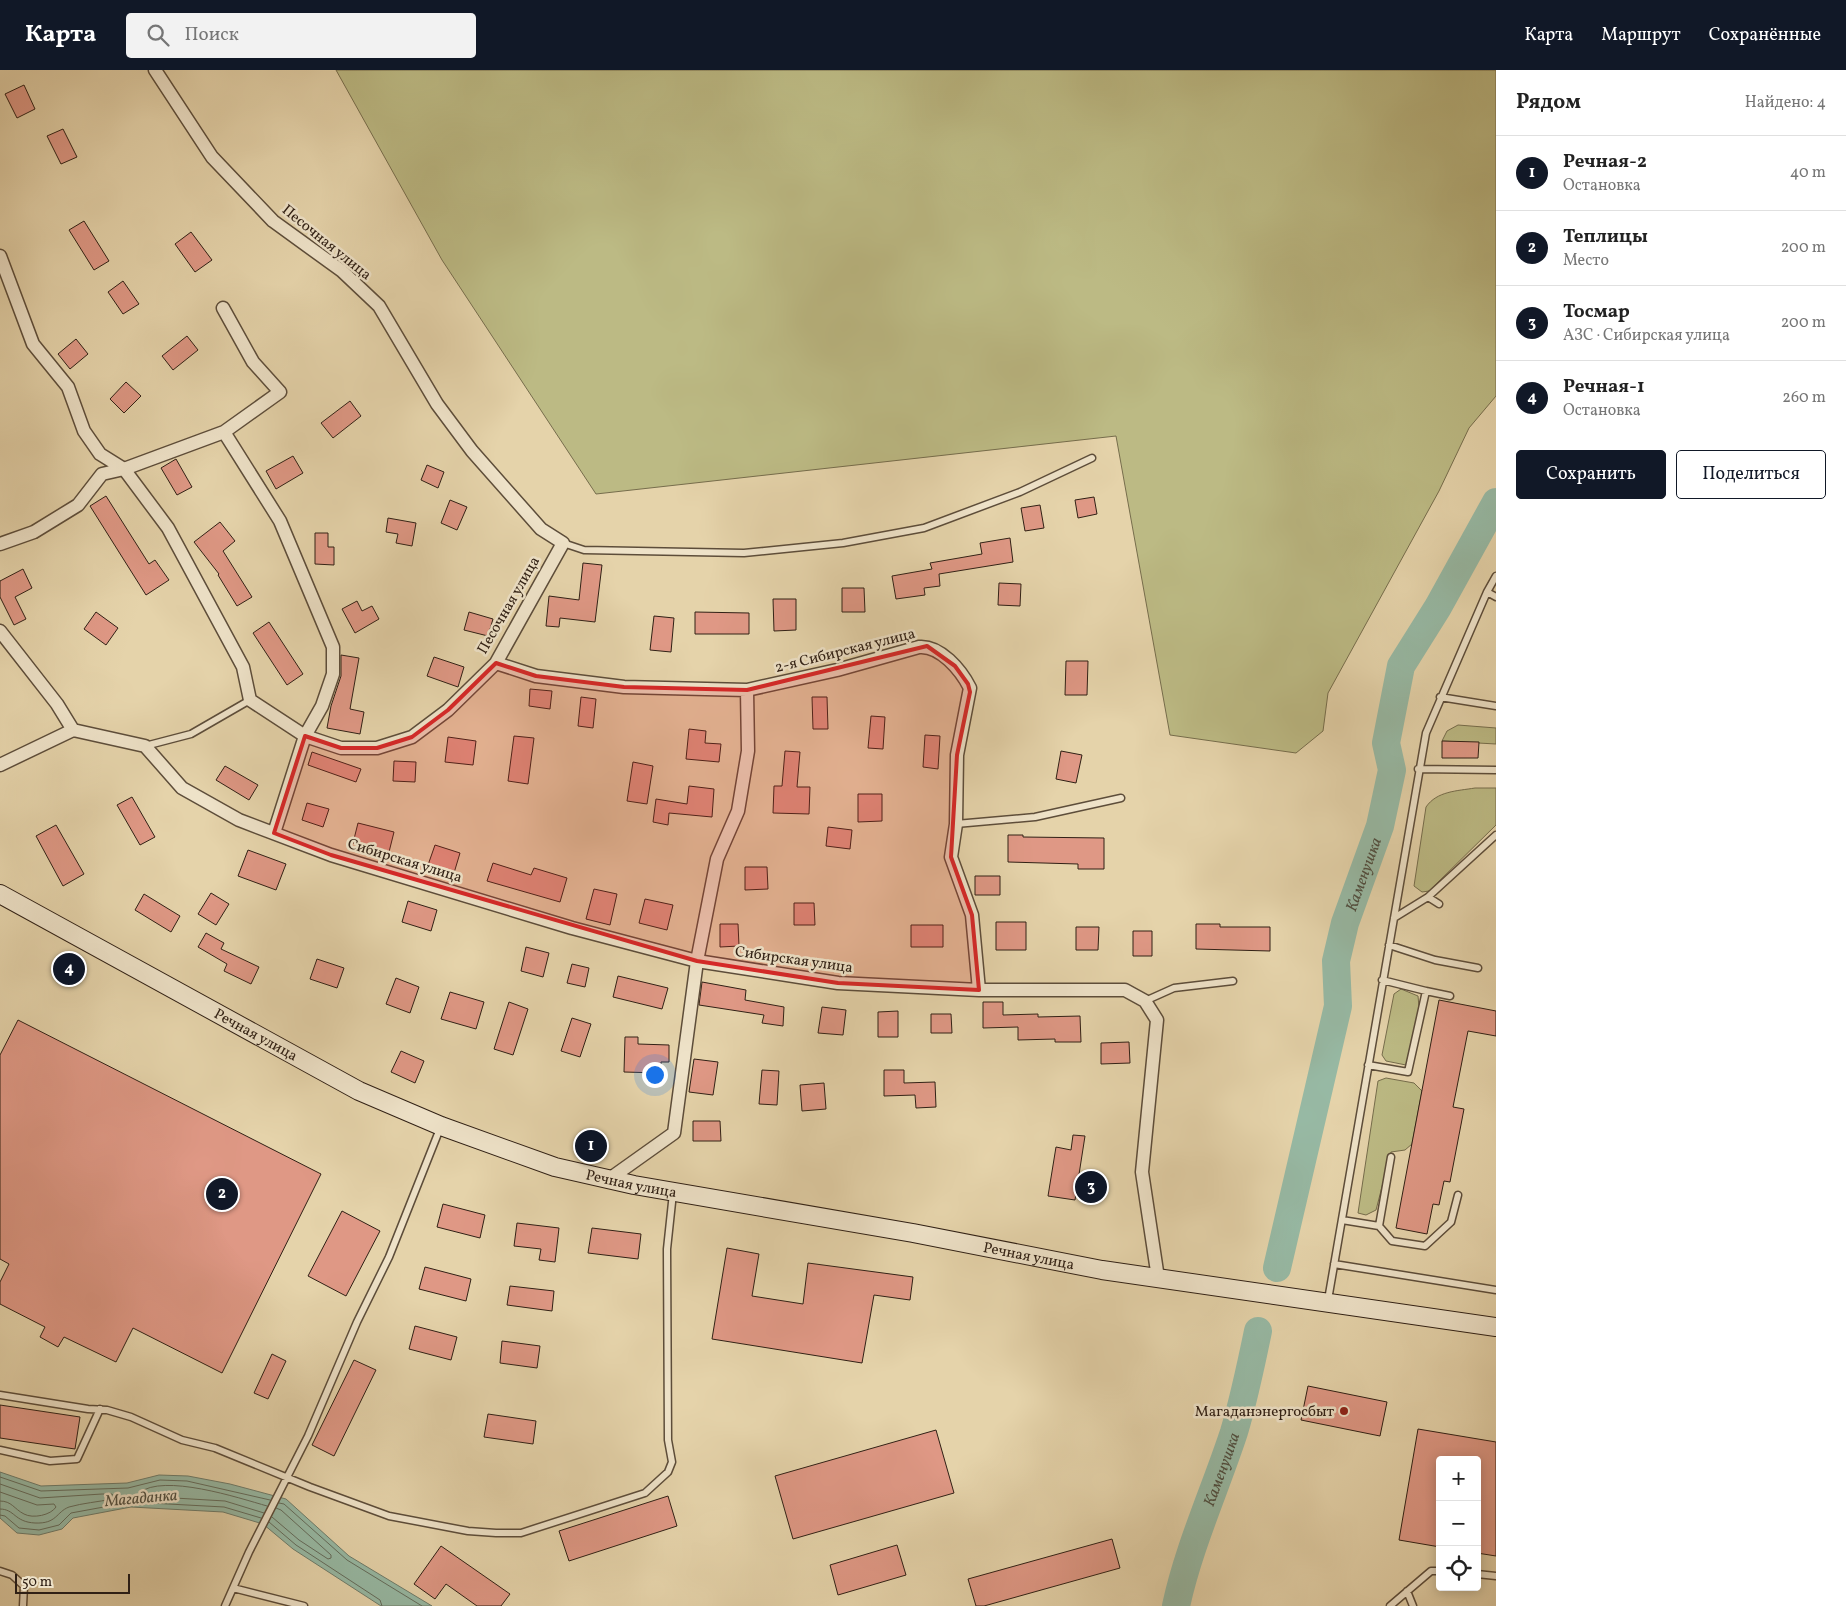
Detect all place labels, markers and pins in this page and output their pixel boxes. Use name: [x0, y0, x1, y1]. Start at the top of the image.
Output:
pin: 4: [53, 950, 85, 988]
pin: 1: [575, 1127, 607, 1165]
pin: 3: [1075, 1168, 1107, 1206]
pin: 2: [206, 1175, 238, 1213]
place label: Магаданэнергосбыт: [1195, 1402, 1334, 1423]
marker: Магаданэнергосбыт: [1338, 1405, 1350, 1417]

